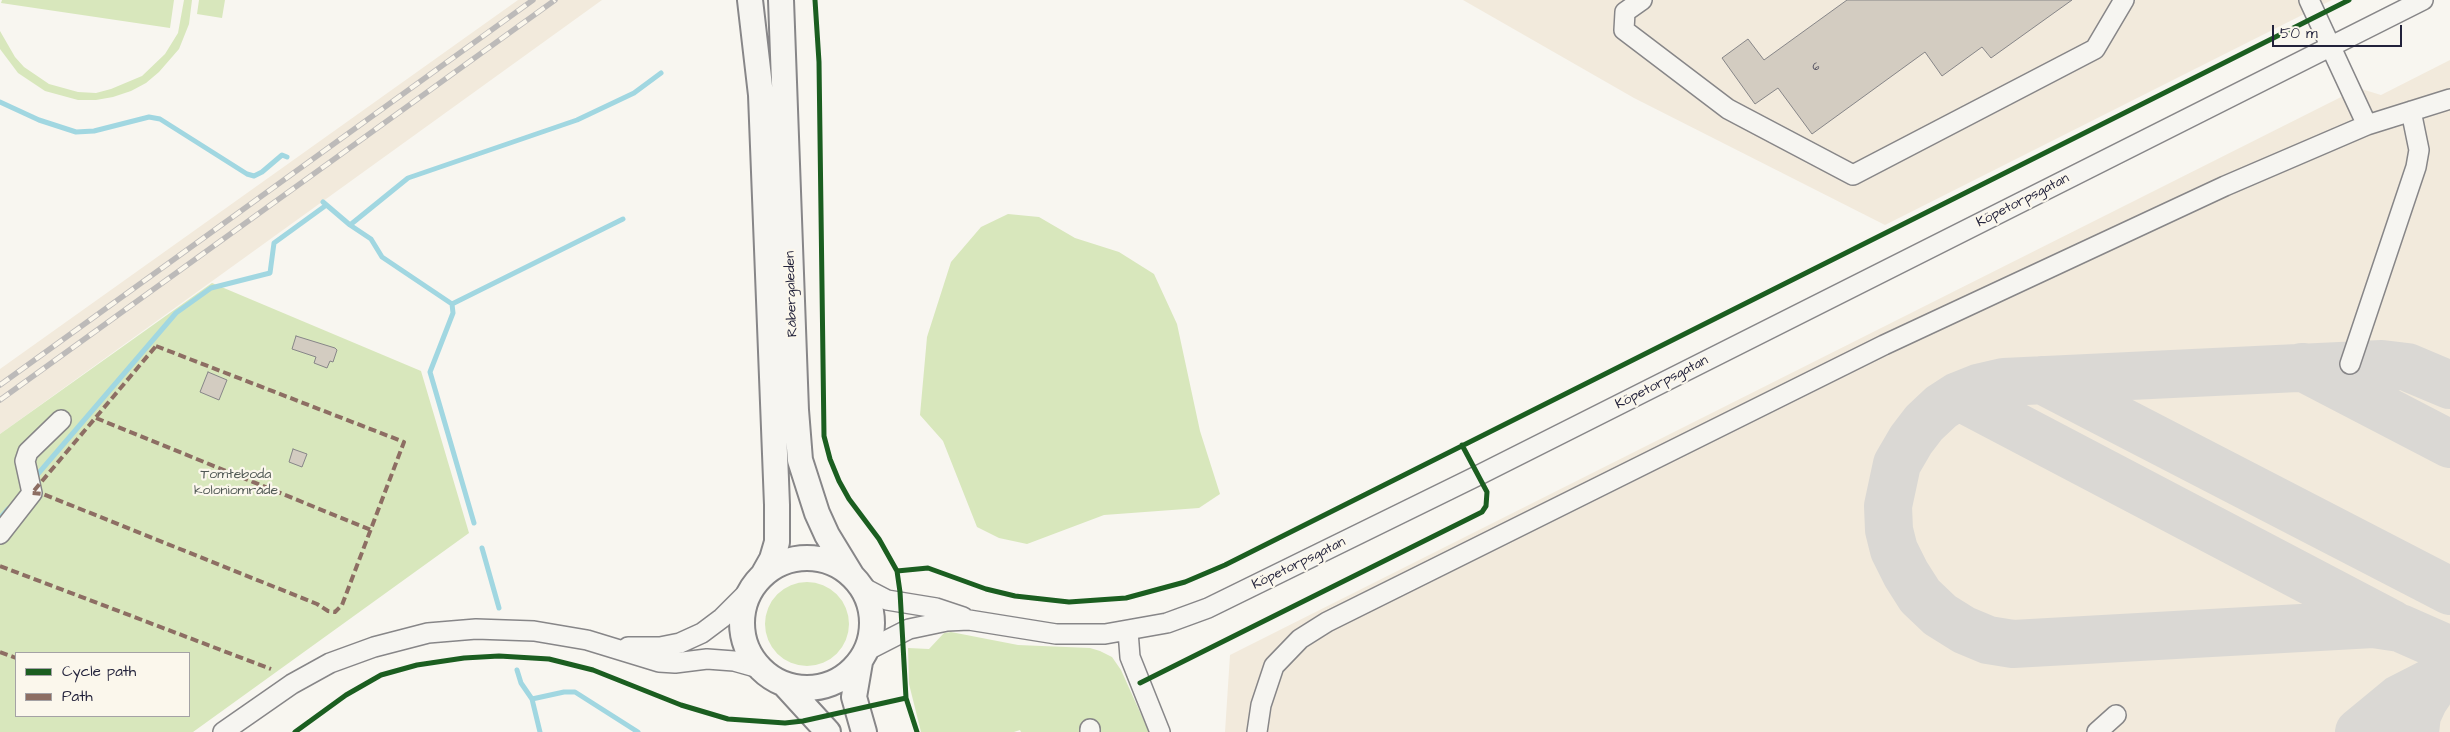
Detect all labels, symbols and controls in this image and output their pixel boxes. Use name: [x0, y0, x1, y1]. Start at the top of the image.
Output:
scale bar: [2275, 15, 2405, 47]
text: 50 m: [2280, 23, 2318, 44]
house number: 6: [1813, 61, 1819, 75]
street label: Köpetorpsgatan: [1974, 170, 2072, 232]
street label: Råbergaleden: [782, 251, 802, 337]
street label: Köpetorpsgatan: [1613, 352, 1711, 414]
park label: Tomteboda koloniområde: [194, 467, 278, 500]
street label: Köpetorpsgatan: [1250, 534, 1348, 594]
legend: [15, 652, 190, 717]
text: Cycle path: [62, 661, 136, 682]
text: Path: [62, 686, 93, 707]

